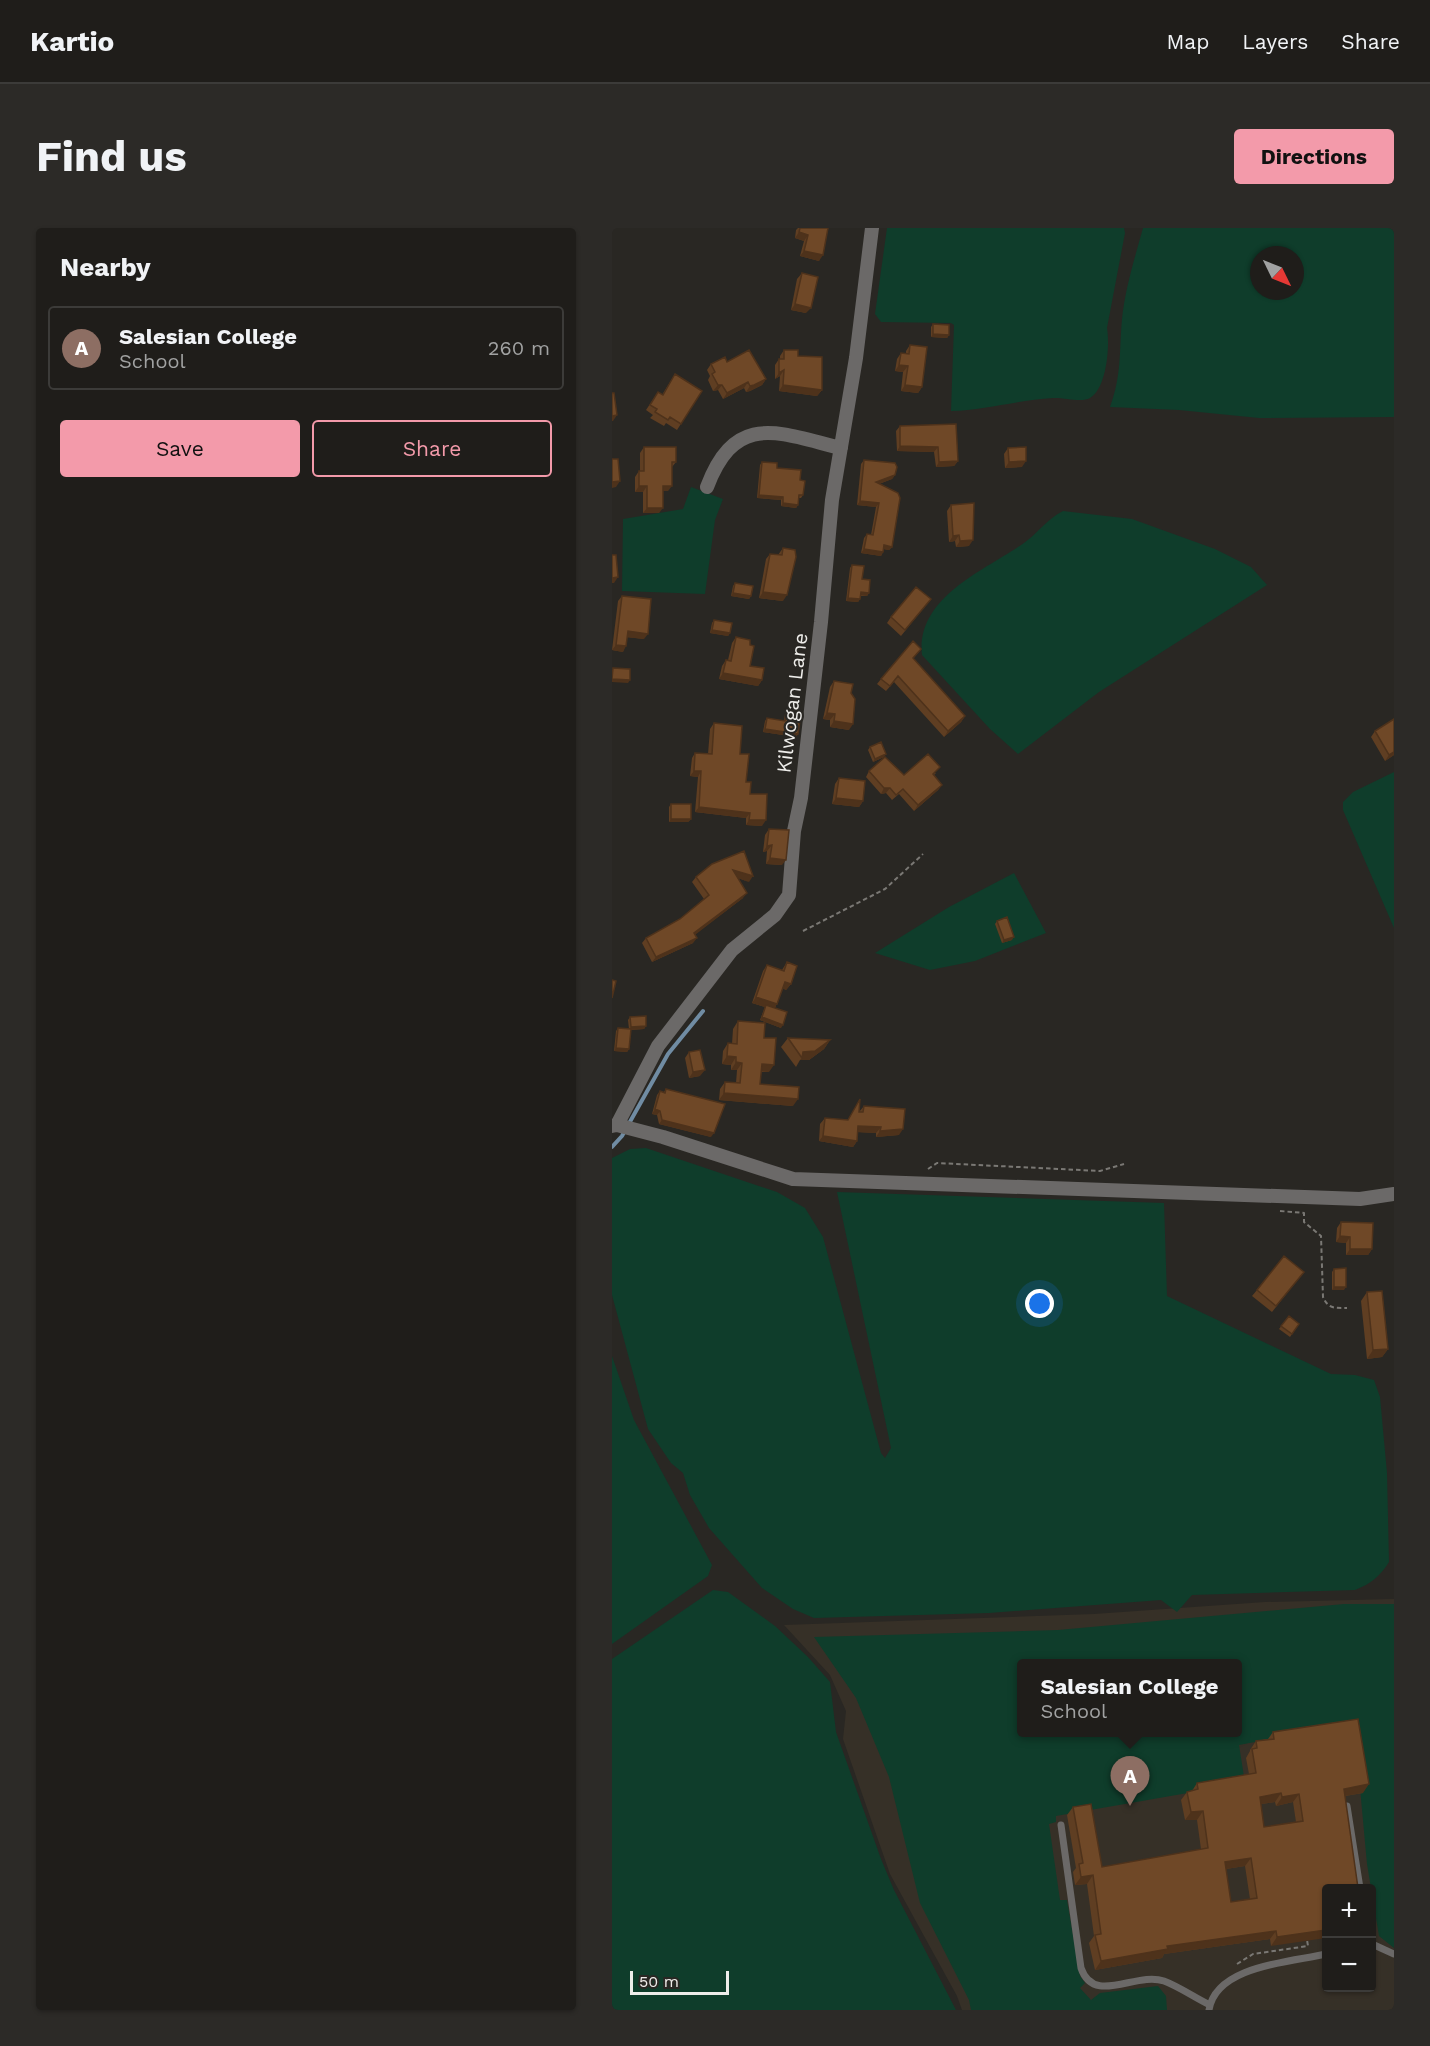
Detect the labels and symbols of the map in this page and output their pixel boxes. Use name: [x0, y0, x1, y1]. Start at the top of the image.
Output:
north arrow: [1250, 246, 1304, 300]
street label: Kilwogan Lane: [771, 632, 813, 774]
your location: [1025, 1289, 1054, 1318]
pin: A: [1110, 1756, 1150, 1806]
scale bar: [630, 1968, 729, 1996]

